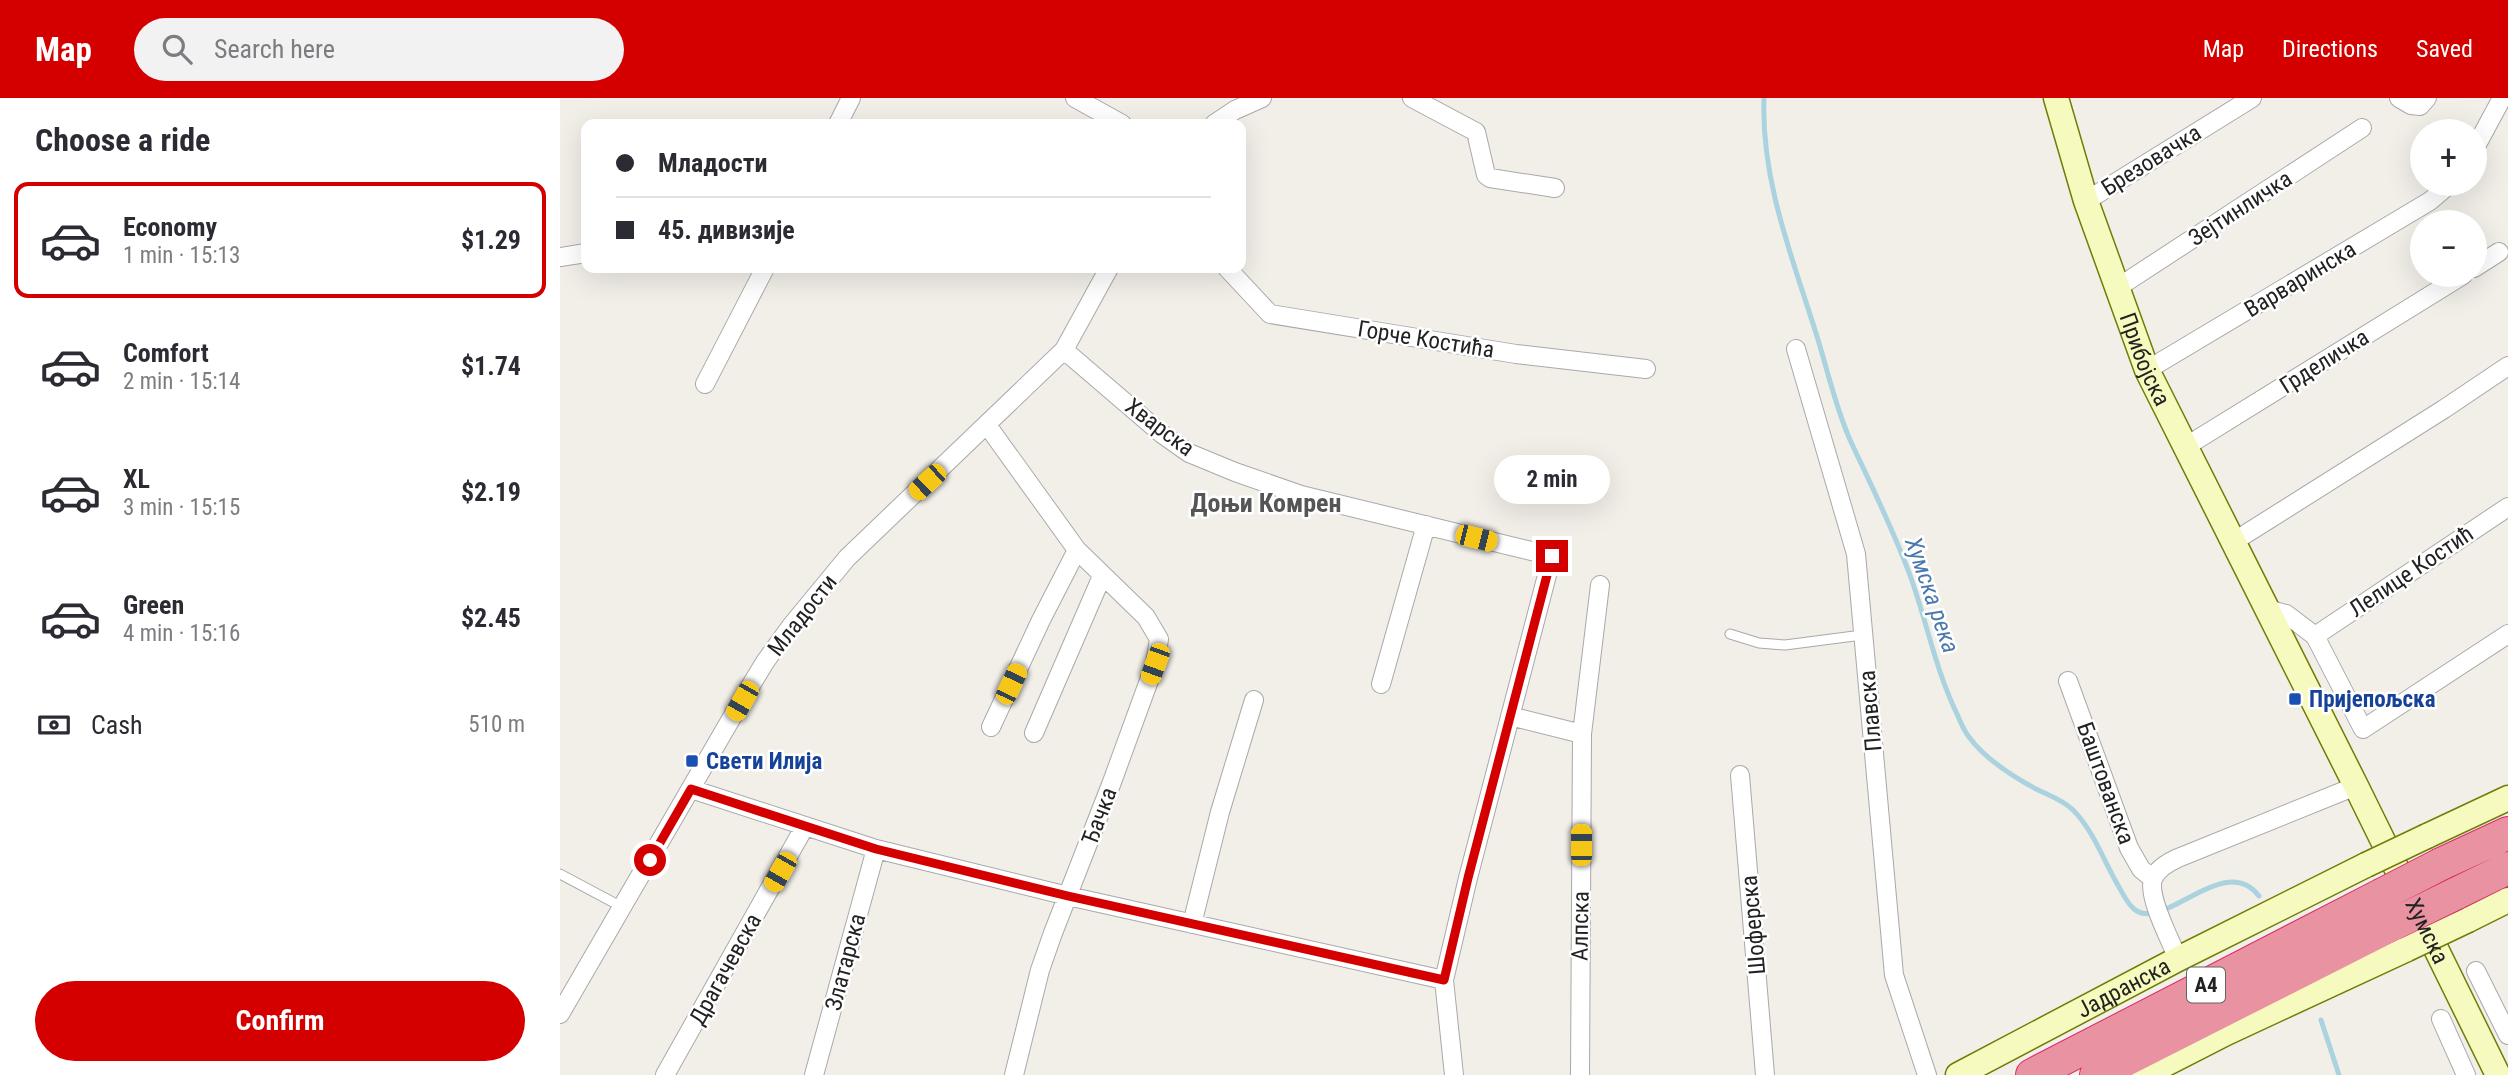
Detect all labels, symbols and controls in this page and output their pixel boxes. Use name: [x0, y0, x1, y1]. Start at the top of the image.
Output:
search box: [134, 18, 624, 81]
text: Map: [35, 30, 92, 69]
icon: search: [158, 30, 196, 68]
text: Search here: [214, 34, 335, 64]
text: Map: [2203, 35, 2244, 63]
text: Directions: [2282, 35, 2378, 63]
text: Saved: [2416, 35, 2473, 63]
street label: Брезовачка: [2096, 119, 2206, 202]
map controls: [2410, 119, 2487, 287]
button: +: [2410, 119, 2487, 196]
text: Choose a ride: [35, 121, 210, 159]
text: Младости: [658, 148, 768, 178]
street label: Зејтинличка: [2184, 165, 2297, 252]
icon: car: [39, 209, 102, 272]
button: −: [2410, 210, 2487, 287]
text: Economy: [123, 212, 217, 242]
text: 45. дивизије: [658, 215, 795, 245]
text: $1.29: [461, 225, 521, 255]
street label: Варваринска: [2240, 236, 2361, 323]
text: 1 min · 15:13: [123, 242, 240, 269]
street label: Прибојска: [2113, 309, 2176, 410]
street label: Горче Костића: [1356, 315, 1496, 364]
street label: Грделичка: [2275, 324, 2374, 399]
icon: car: [39, 335, 102, 398]
text: Comfort: [123, 338, 209, 368]
text: $1.74: [461, 351, 521, 381]
text: 2 min · 15:14: [123, 368, 240, 395]
street label: Хварска: [1120, 393, 1199, 462]
callout: 2 min: [1494, 454, 1610, 504]
car: [905, 460, 950, 504]
icon: car: [39, 461, 102, 524]
text: XL: [123, 464, 150, 494]
text: 2 min: [1526, 466, 1578, 493]
text: $2.19: [461, 477, 521, 507]
district label: Доњи Комрен: [1190, 488, 1342, 518]
text: 3 min · 15:15: [123, 494, 240, 521]
street label: Лелице Костић: [2344, 520, 2479, 623]
car: [1454, 523, 1499, 553]
water label: Хумска река: [1899, 533, 1965, 657]
route end: [1536, 540, 1568, 572]
street label: Младости: [762, 569, 843, 662]
icon: car: [39, 587, 102, 650]
text: Green: [123, 590, 184, 620]
text: $2.45: [461, 603, 521, 633]
text: 4 min · 15:16: [123, 620, 240, 647]
car: [1138, 641, 1173, 687]
car: [993, 661, 1030, 707]
street label: Плавска: [1854, 669, 1887, 753]
car: [723, 678, 762, 724]
place label: Пријепољска: [2309, 686, 2436, 713]
marker: Пријепољска: [2287, 691, 2303, 707]
icon: cash: [35, 706, 73, 744]
text: Cash: [91, 710, 143, 740]
text: 510 m: [468, 711, 525, 738]
street label: Баштованска: [2071, 719, 2140, 848]
place label: Свети Илија: [706, 748, 822, 775]
marker: Свети Илија: [684, 753, 700, 769]
street label: Ђачка: [1076, 784, 1123, 849]
car: [1571, 824, 1592, 866]
route start: [634, 844, 666, 876]
car: [761, 849, 800, 895]
street label: Шоферска: [1736, 874, 1771, 976]
street label: Алпска: [1566, 891, 1595, 961]
street label: Хумска: [2399, 894, 2454, 968]
street label: Драгачевска: [684, 909, 767, 1030]
street label: Златарска: [820, 911, 871, 1014]
street label: Јадранска: [2073, 953, 2175, 1024]
road number: A4: [2187, 968, 2225, 1002]
button: Confirm: [35, 981, 525, 1061]

